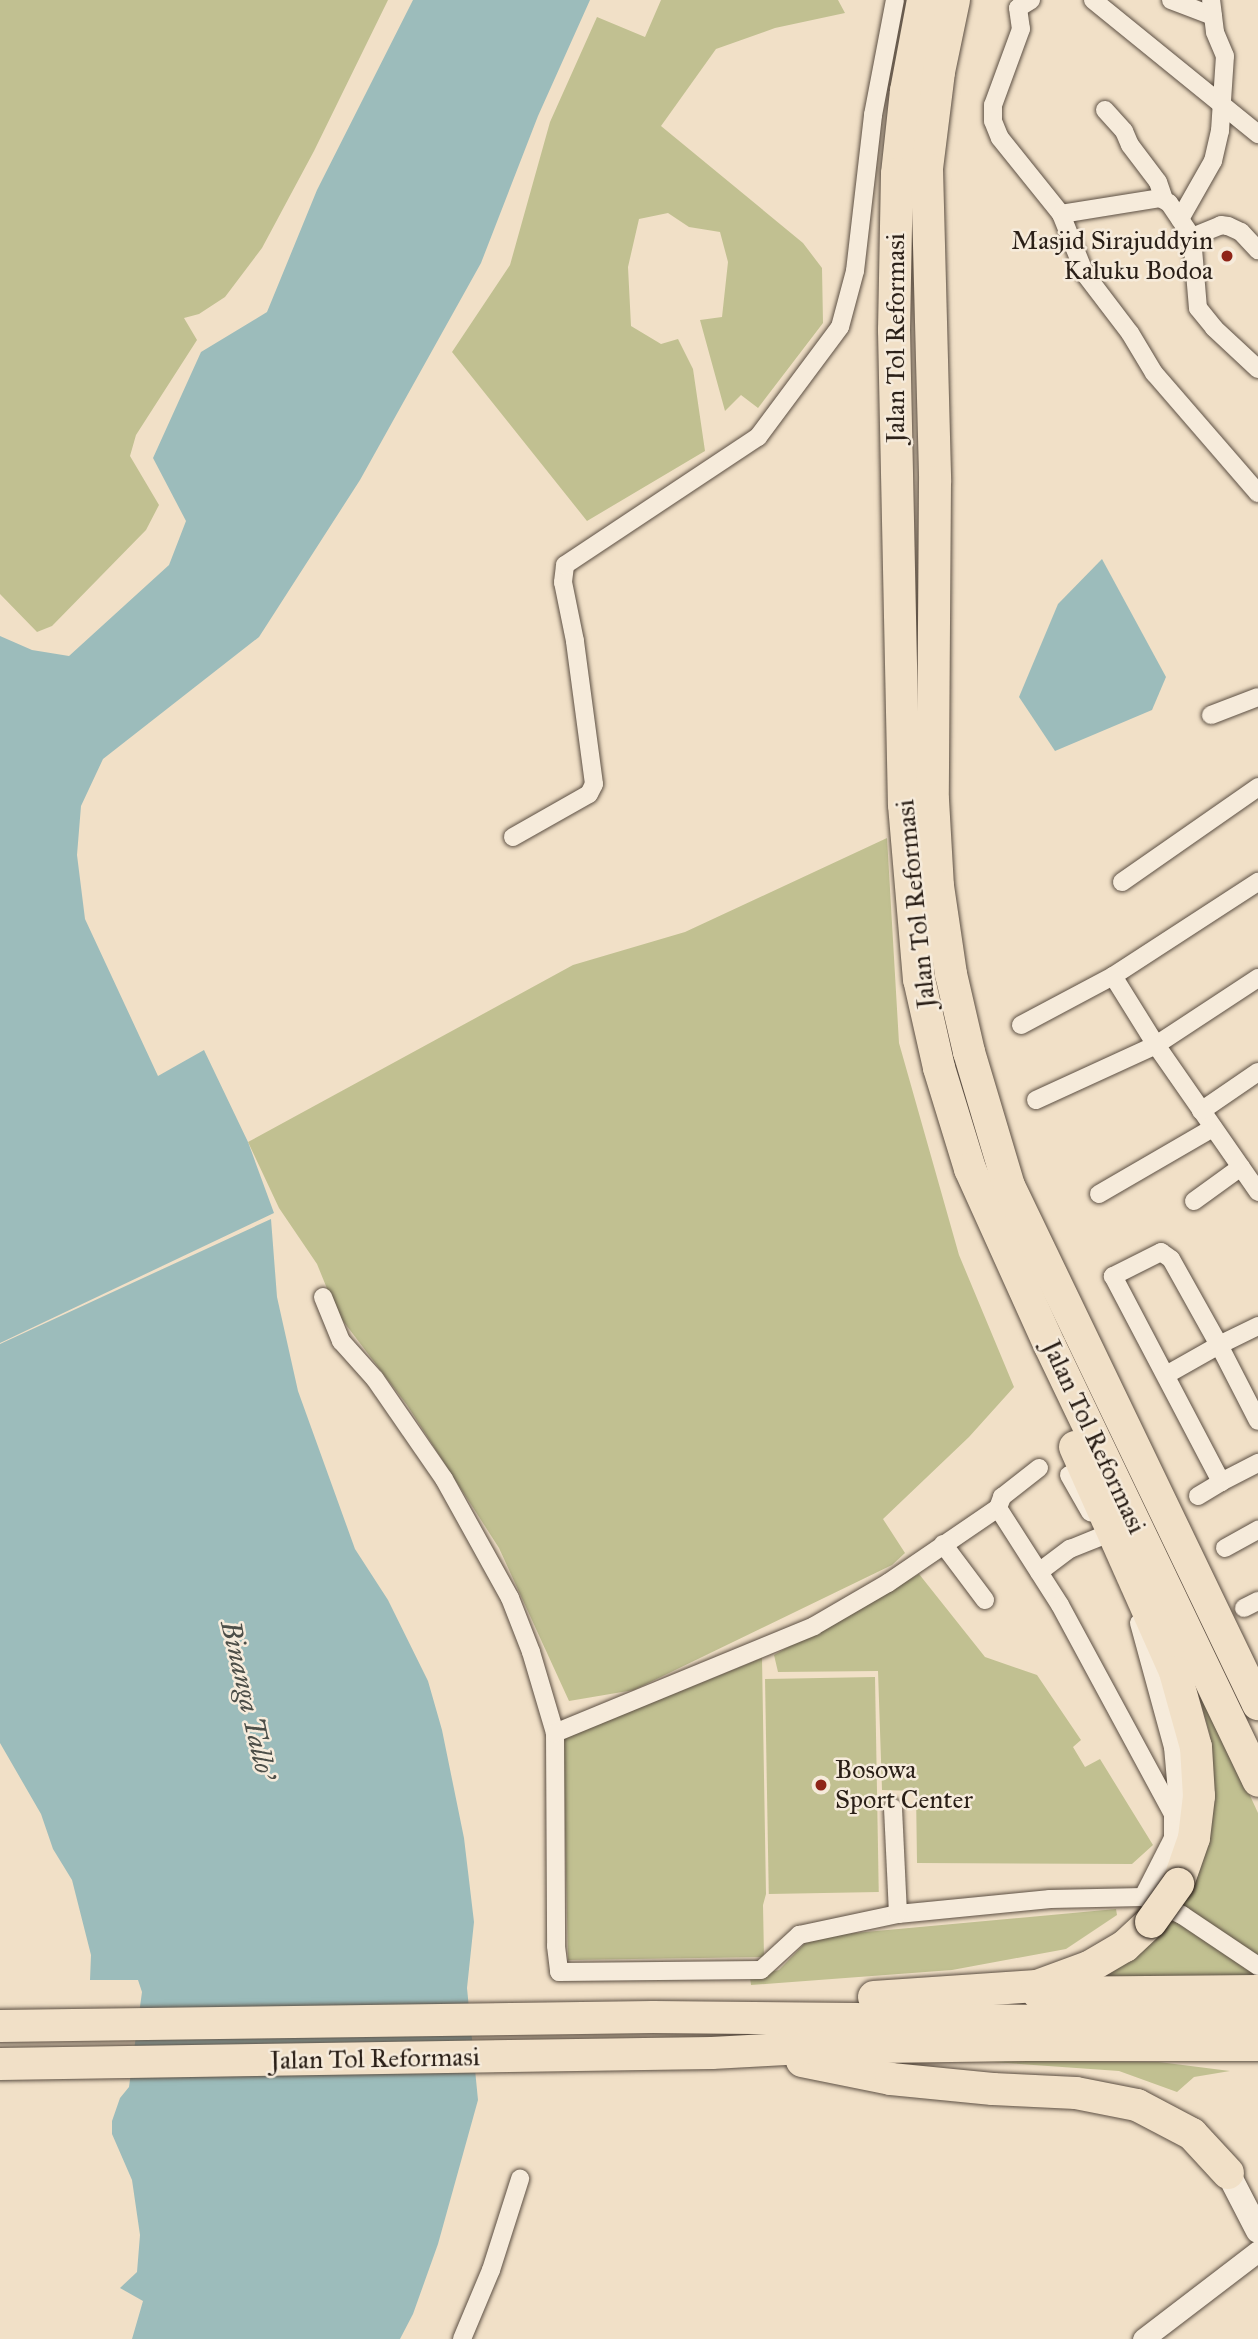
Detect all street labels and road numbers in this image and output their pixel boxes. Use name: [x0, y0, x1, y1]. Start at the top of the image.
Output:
street label: Jalan Tol Reformasi: [880, 233, 912, 443]
street label: Jalan Tol Reformasi: [890, 798, 942, 1010]
street label: Jalan Tol Reformasi: [1035, 1335, 1153, 1539]
street label: Jalan Tol Reformasi: [270, 2042, 480, 2076]

